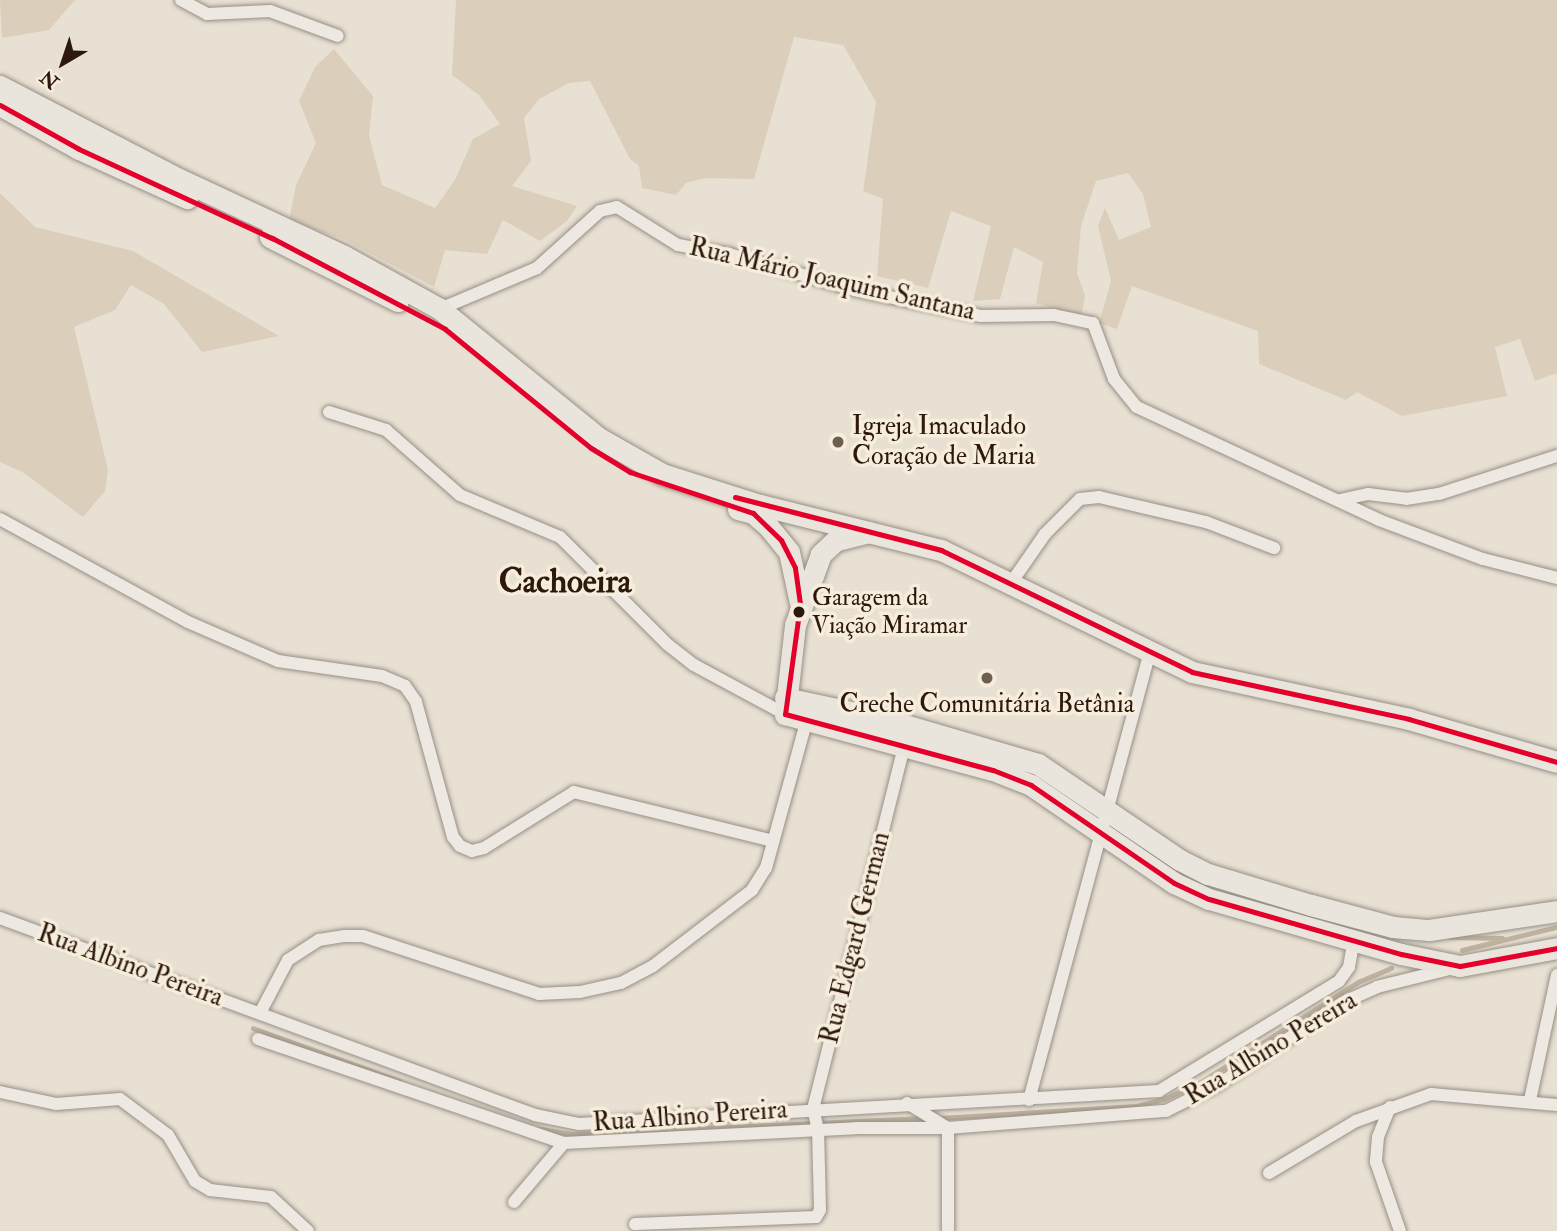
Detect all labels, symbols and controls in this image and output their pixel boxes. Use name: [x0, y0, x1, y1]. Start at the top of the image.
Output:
north arrow: [28, 28, 98, 98]
text: N: [36, 65, 64, 94]
street label: Rua Mário Joaquim Santana: [686, 232, 978, 328]
place label: Igreja Imaculado Coração de Maria: [852, 411, 1035, 472]
marker: Igreja Imaculado Coração de Maria: [830, 434, 846, 450]
district label: Cachoeira: [499, 562, 631, 602]
place label: Garagem da Viação Miramar: [812, 584, 967, 640]
marker: Garagem da Viação Miramar: [792, 605, 806, 619]
marker: Creche Comunitária Betânia: [979, 670, 995, 686]
place label: Creche Comunitária Betânia: [840, 689, 1134, 721]
street label: Rua Edgard German: [815, 829, 897, 1047]
street label: Rua Albino Pereira: [33, 918, 227, 1014]
street label: Rua Albino Pereira: [1179, 985, 1363, 1113]
street label: Rua Albino Pereira: [592, 1095, 788, 1139]

